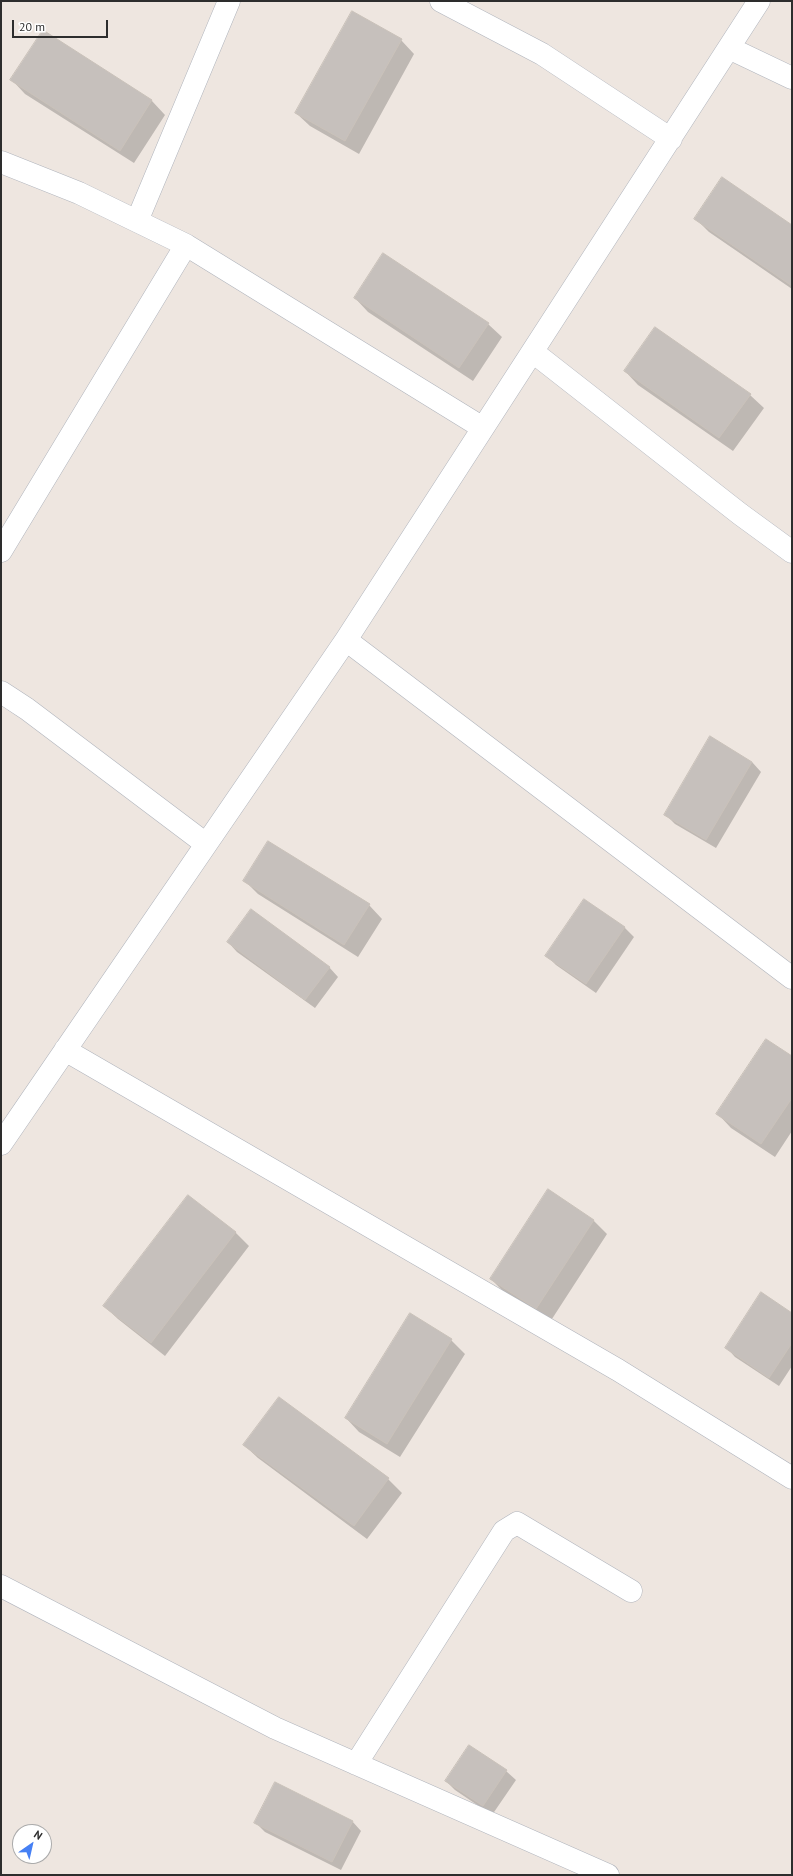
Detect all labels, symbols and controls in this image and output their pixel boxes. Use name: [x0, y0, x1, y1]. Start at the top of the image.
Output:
scale bar: [14, 12, 110, 38]
text: 20 m: [19, 19, 45, 34]
north arrow: [12, 1824, 52, 1864]
text: N: [31, 1827, 45, 1843]

